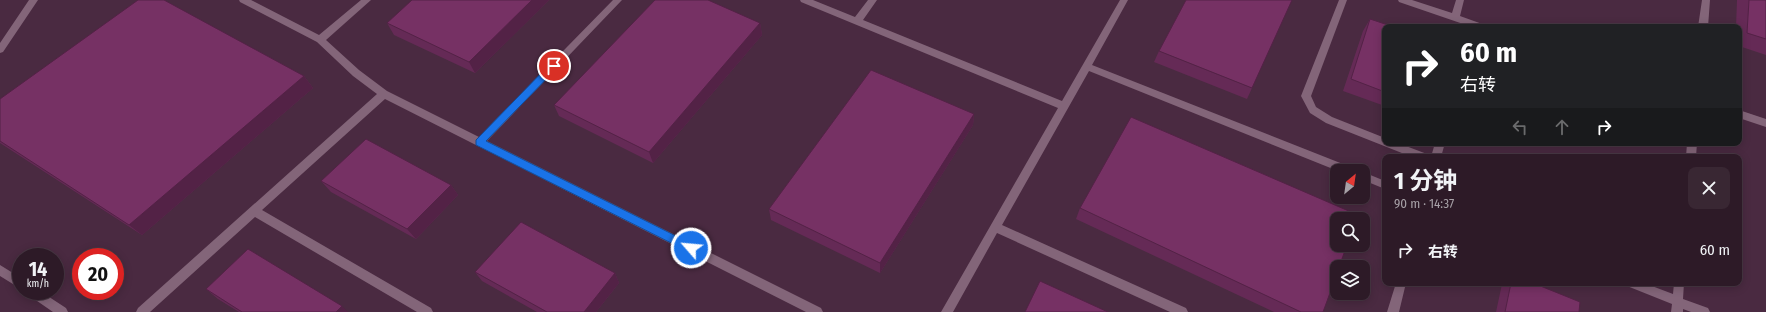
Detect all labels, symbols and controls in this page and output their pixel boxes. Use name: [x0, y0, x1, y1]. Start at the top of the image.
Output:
text: 60 m: [1460, 36, 1517, 69]
icon: right: [1394, 40, 1446, 92]
pin: [537, 49, 571, 83]
icon: arrive: [543, 55, 565, 77]
text: 右转: [1460, 74, 1496, 96]
icon: left: [1509, 116, 1531, 138]
icon: ahead: [1551, 116, 1573, 138]
icon: right: [1593, 116, 1615, 138]
north arrow: [1330, 164, 1370, 204]
map controls: [1330, 164, 1370, 300]
text: 1 分钟: [1394, 167, 1457, 195]
button: close: [1688, 167, 1730, 209]
text: 90 m · 14:37: [1394, 196, 1454, 211]
button: search: [1330, 212, 1370, 252]
position arrow: [670, 227, 712, 269]
icon: right: [1394, 239, 1416, 261]
text: 60 m: [1700, 241, 1730, 259]
text: 右转: [1428, 243, 1458, 261]
speed limit sign: 20: [72, 248, 124, 300]
text: 14: [29, 257, 47, 281]
button: layers: [1330, 260, 1370, 300]
text: km/h: [27, 278, 49, 290]

